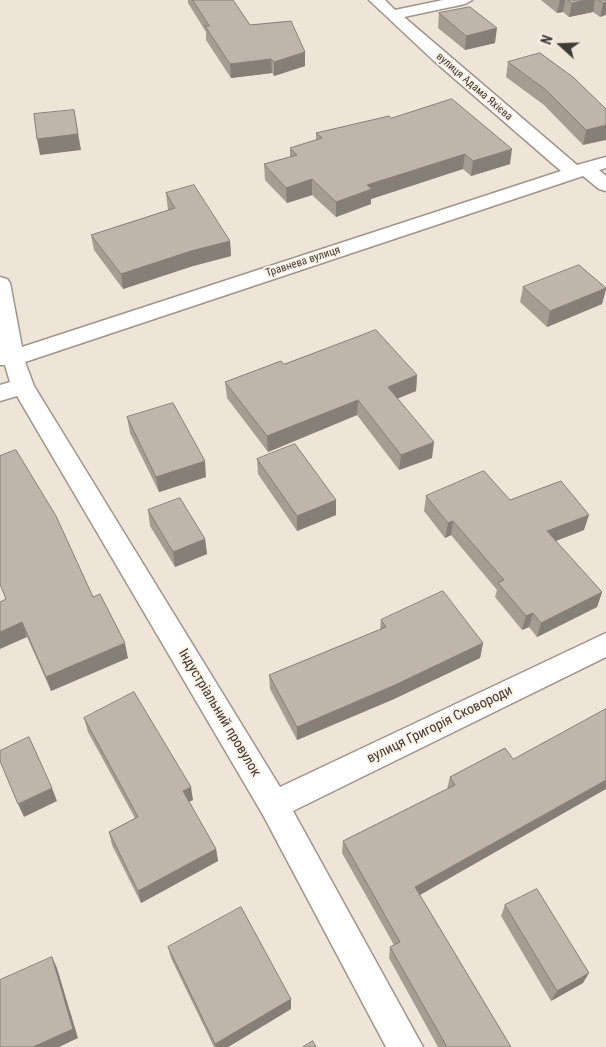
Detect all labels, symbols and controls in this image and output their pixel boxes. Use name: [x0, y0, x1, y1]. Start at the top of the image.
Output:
north arrow: [536, 20, 586, 70]
text: N: [538, 33, 556, 47]
street label: вулиця Адама Яхієва: [433, 50, 515, 124]
street label: Травнева вулиця: [264, 244, 342, 280]
street label: Індустріальний провулок: [174, 646, 264, 780]
street label: вулиця Григорія Сковороди: [365, 682, 515, 768]

